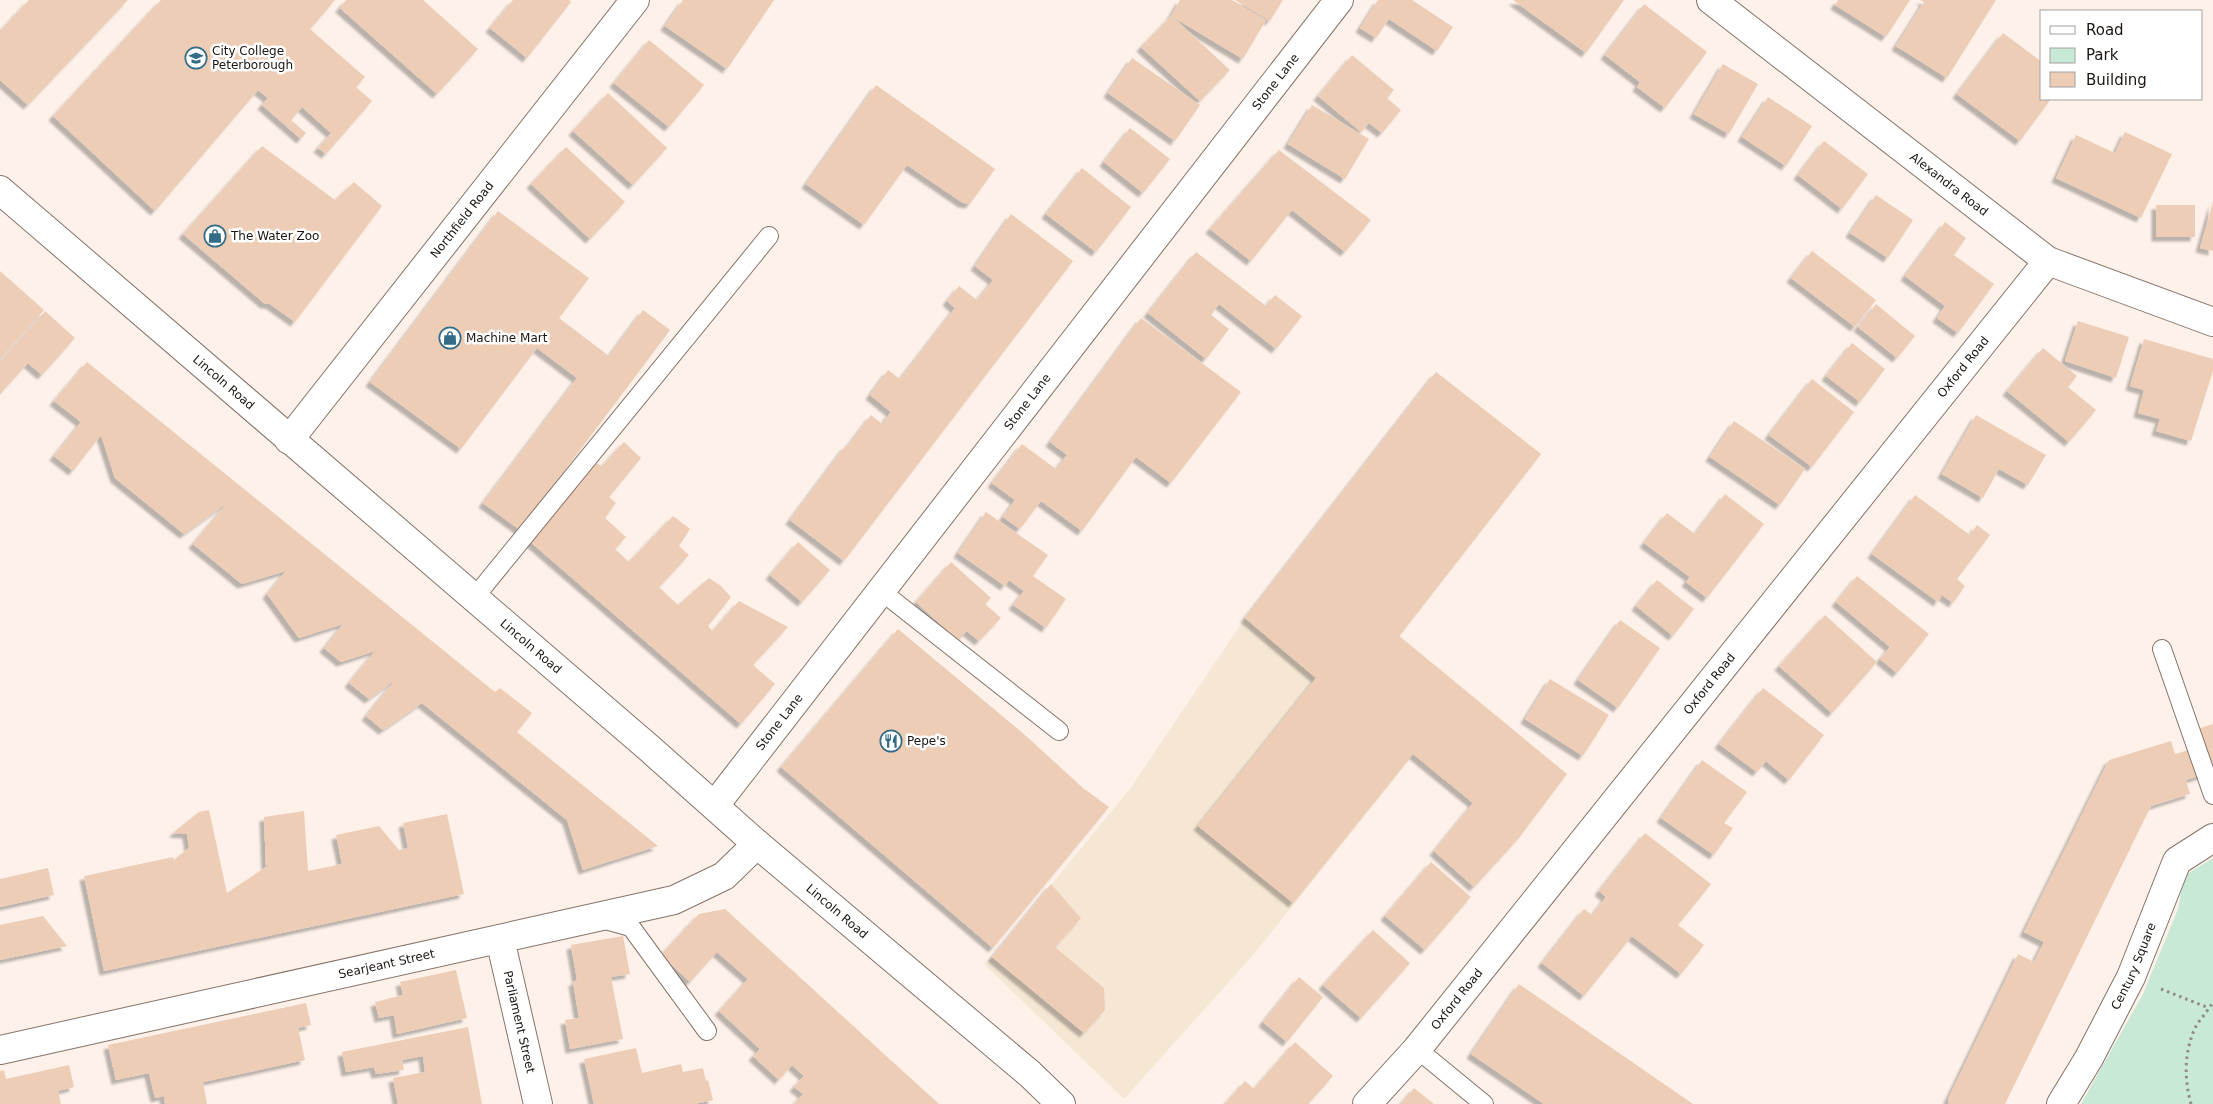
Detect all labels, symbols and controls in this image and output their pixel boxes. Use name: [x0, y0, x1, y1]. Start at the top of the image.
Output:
legend: [2040, 10, 2203, 100]
text: Road: [2086, 21, 2124, 39]
place label: City College Peterborough: [212, 44, 293, 72]
school or university icon: City College Peterborough: [184, 46, 208, 70]
text: Park: [2086, 46, 2119, 64]
street label: Stone Lane: [1249, 51, 1302, 113]
text: Building: [2086, 71, 2147, 89]
street label: Alexandra Road: [1907, 150, 1991, 219]
street label: Northfield Road: [428, 179, 496, 261]
shop icon: The Water Zoo: [203, 224, 227, 248]
place label: The Water Zoo: [230, 229, 319, 243]
shop icon: Machine Mart: [438, 326, 462, 350]
place label: Machine Mart: [466, 331, 548, 345]
street label: Oxford Road: [1934, 334, 1992, 400]
street label: Lincoln Road: [190, 352, 257, 413]
street label: Stone Lane: [1001, 371, 1054, 433]
street label: Lincoln Road: [497, 616, 564, 677]
street label: Oxford Road: [1681, 651, 1738, 717]
street label: Stone Lane: [753, 691, 806, 753]
restaurant icon: Pepe's: [879, 729, 903, 753]
place label: Pepe's: [907, 734, 946, 748]
street label: Lincoln Road: [803, 881, 871, 941]
street label: Century Square: [2108, 921, 2159, 1012]
street label: Searjeant Street: [337, 946, 436, 981]
street label: Oxford Road: [1428, 966, 1486, 1033]
street label: Parliament Street: [500, 969, 538, 1075]

